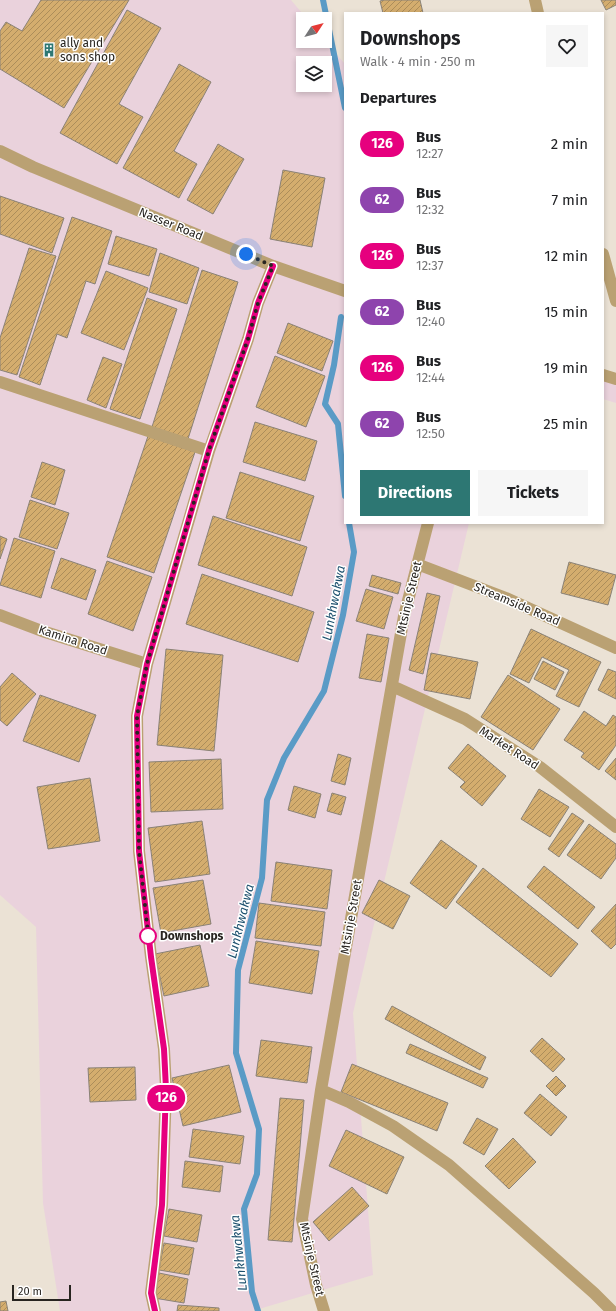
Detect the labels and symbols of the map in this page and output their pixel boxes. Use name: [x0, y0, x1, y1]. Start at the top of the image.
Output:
north arrow: [296, 12, 332, 48]
place label: ally and sons shop: [60, 36, 115, 64]
building icon: ally and sons shop: [41, 42, 57, 58]
street label: Nasser Road: [137, 205, 205, 243]
your location: [236, 244, 256, 264]
street label: Mtsinje Street: [394, 559, 424, 636]
water label: Lunkhwakwa: [319, 564, 348, 642]
street label: Streamside Road: [472, 580, 562, 628]
street label: Kamina Road: [37, 622, 109, 658]
street label: Market Road: [477, 724, 541, 772]
street label: Mtsinje Street: [338, 878, 365, 955]
water label: Lunkhwakwa: [224, 882, 257, 960]
marker: Downshops: [139, 927, 157, 945]
place label: Downshops: [160, 929, 224, 943]
line badge: 126: [143, 1085, 189, 1111]
water label: Lunkhwakwa: [227, 1214, 250, 1292]
street label: Mtsinje Street: [297, 1221, 327, 1298]
scale bar: [12, 1283, 71, 1302]

